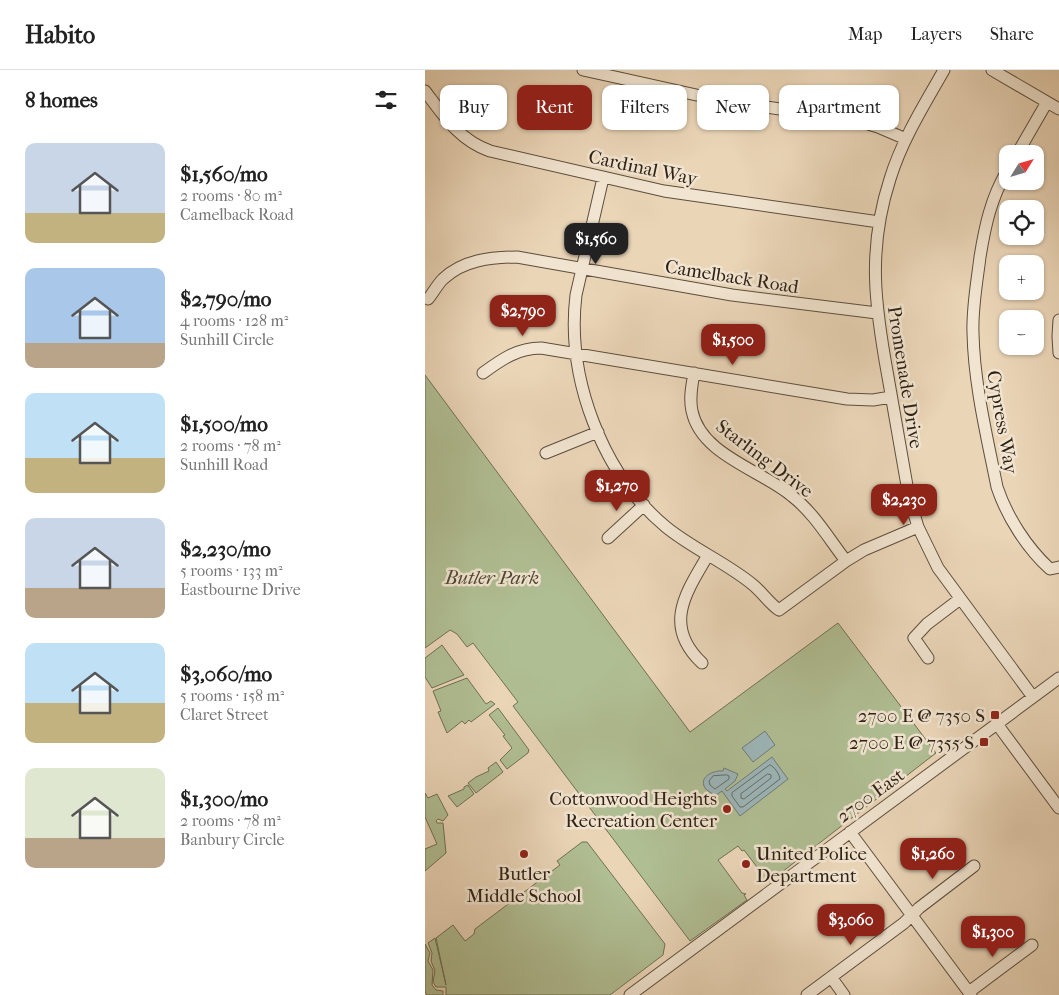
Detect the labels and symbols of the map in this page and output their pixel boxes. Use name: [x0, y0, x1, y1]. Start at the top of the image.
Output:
north arrow: [999, 145, 1044, 190]
street label: Cardinal Way: [586, 146, 700, 190]
pin: $1,560: [555, 222, 637, 265]
street label: Camelback Road: [663, 256, 801, 299]
pin: $2,790: [482, 294, 564, 337]
street label: Promenade Drive: [883, 304, 927, 450]
pin: $1,500: [692, 324, 774, 366]
street label: Cypress Way: [982, 369, 1022, 476]
street label: Starling Drive: [712, 415, 817, 502]
pin: $1,270: [576, 470, 658, 512]
pin: $2,230: [863, 484, 945, 526]
park label: Butler Park: [444, 567, 539, 589]
place label: 2700 E @ 7350 S: [858, 705, 985, 727]
marker: 2700 E @ 7350 S: [989, 709, 1001, 721]
place label: 2700 E @ 7355 S: [849, 732, 974, 754]
marker: 2700 E @ 7355 S: [978, 736, 990, 748]
street label: 2700 East: [833, 764, 909, 828]
place label: Cottonwood Heights Recreation Center: [549, 788, 718, 832]
marker: Cottonwood Heights Recreation Center: [721, 803, 733, 815]
pin: $1,260: [892, 838, 974, 880]
place label: United Police Department: [756, 843, 867, 887]
marker: Butler Middle School: [518, 848, 530, 860]
marker: United Police Department: [740, 858, 752, 870]
place label: Butler Middle School: [466, 863, 582, 907]
pin: $3,060: [810, 904, 892, 946]
pin: $1,300: [952, 916, 1034, 958]

